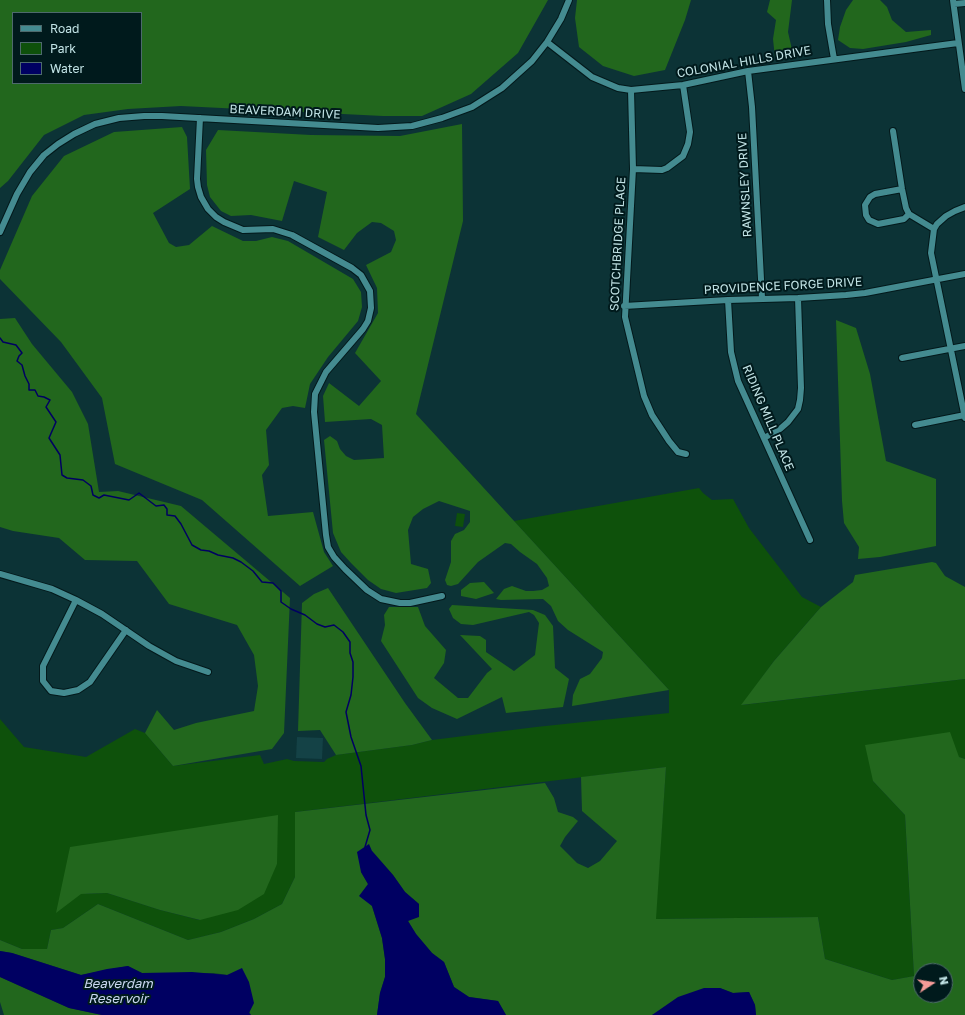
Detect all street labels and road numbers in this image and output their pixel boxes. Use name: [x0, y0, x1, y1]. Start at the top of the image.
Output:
street label: COLONIAL HILLS DRIVE: [676, 43, 812, 81]
street label: BEAVERDAM DRIVE: [229, 102, 341, 122]
street label: RAWNSLEY DRIVE: [735, 132, 755, 238]
street label: SCOTCHBRIDGE PLACE: [607, 176, 629, 312]
street label: PROVIDENCE FORGE DRIVE: [704, 275, 862, 297]
street label: RIDING MILL PLACE: [739, 363, 797, 473]

